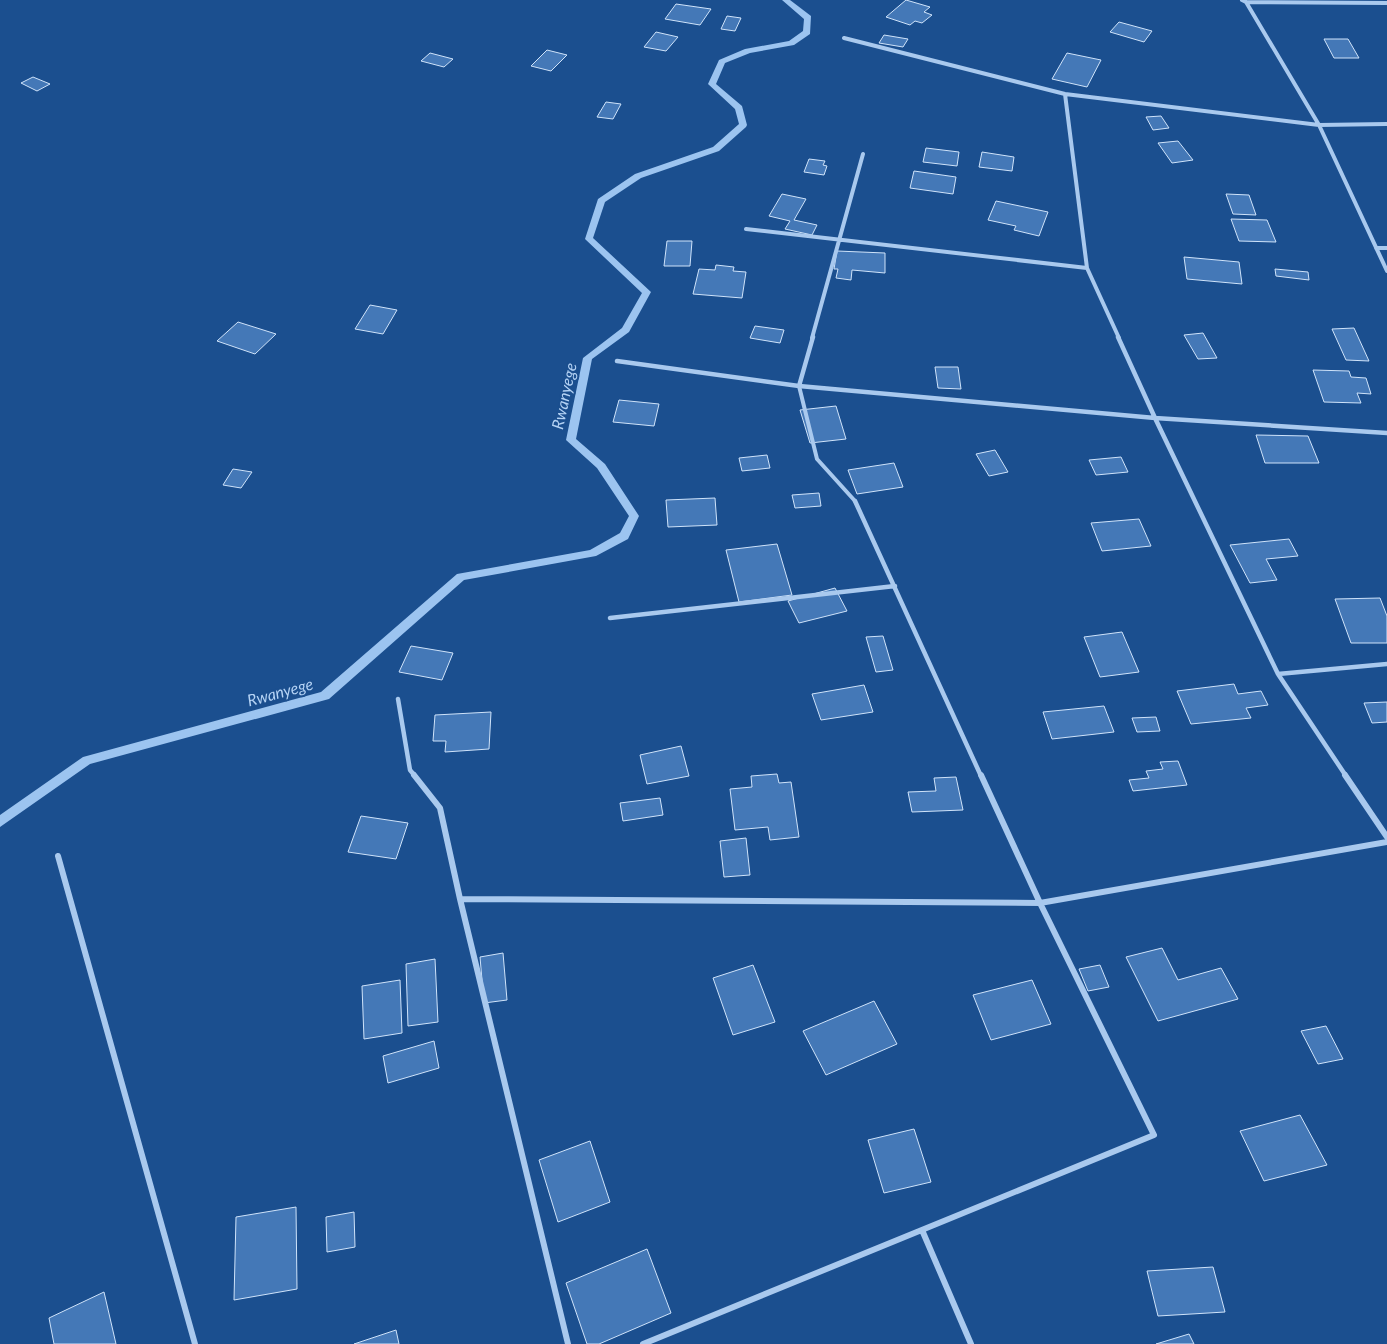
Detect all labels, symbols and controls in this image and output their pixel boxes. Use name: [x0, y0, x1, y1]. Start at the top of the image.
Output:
water label: Rwanyege: [547, 361, 580, 431]
water label: Rwanyege: [245, 674, 315, 709]

